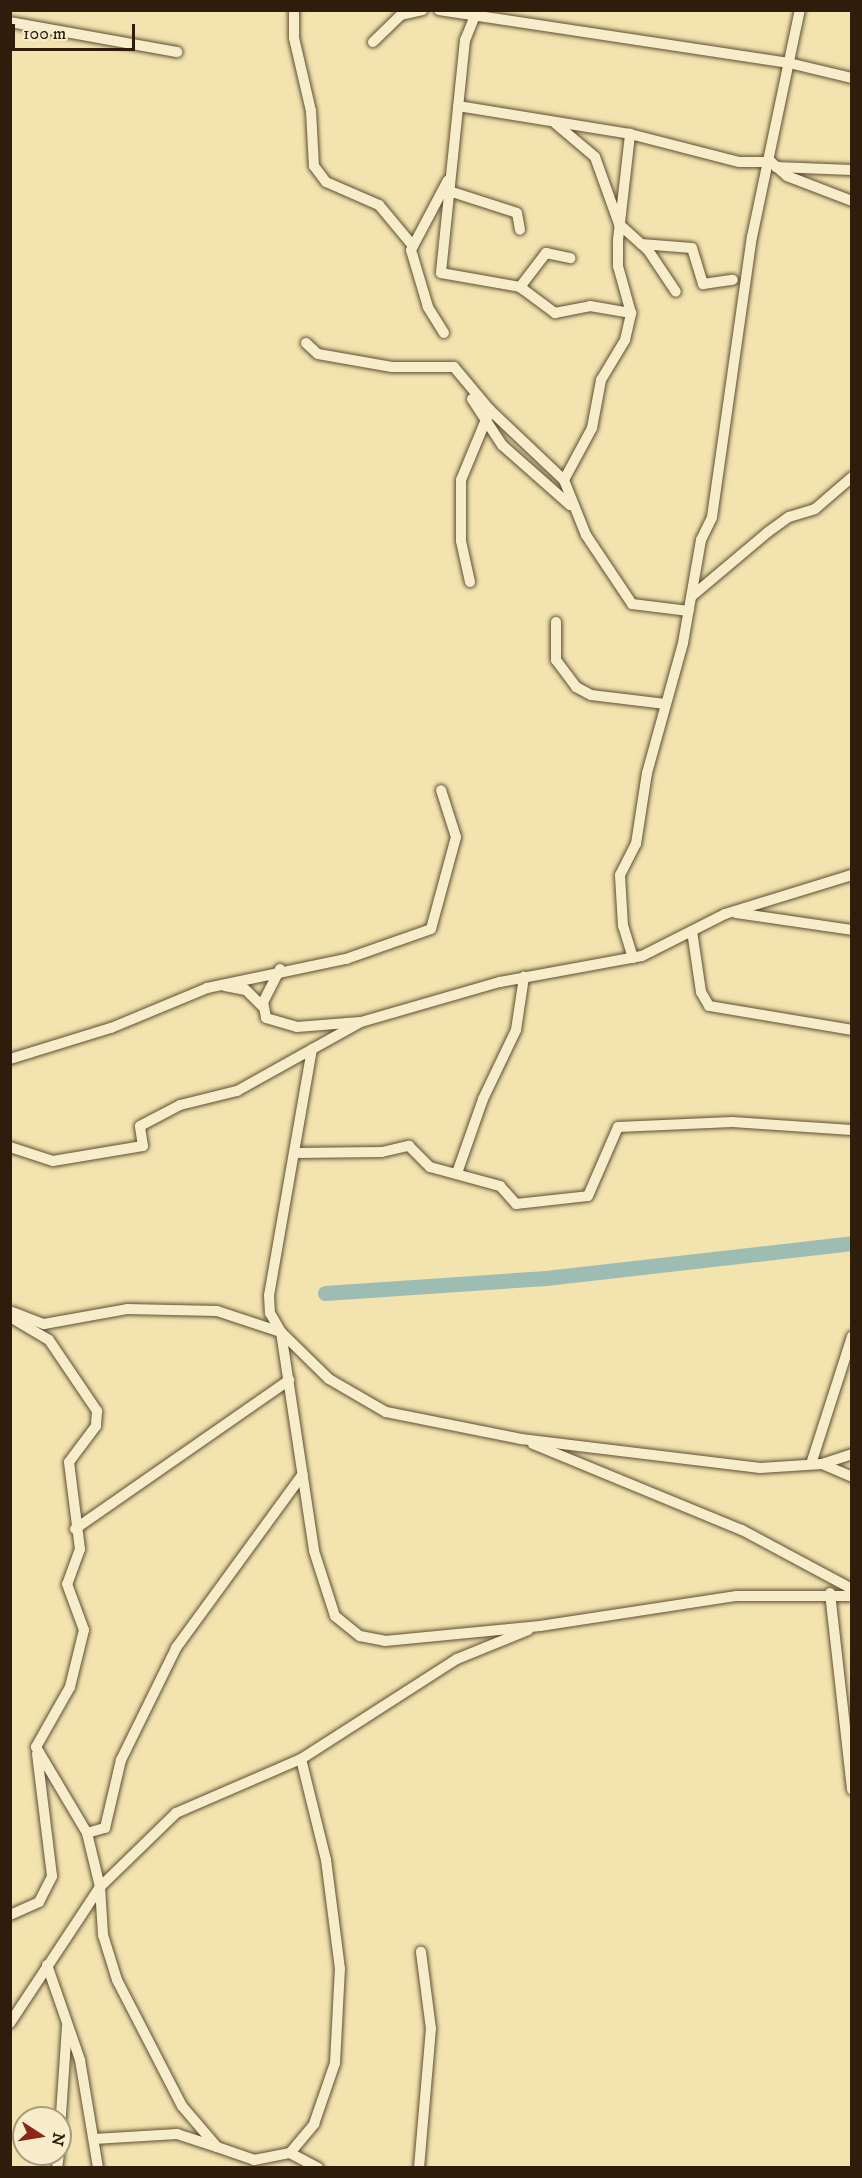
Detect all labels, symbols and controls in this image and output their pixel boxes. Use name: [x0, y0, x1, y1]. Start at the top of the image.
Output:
scale bar: [15, 12, 138, 50]
text: 100 m: [23, 23, 66, 45]
north arrow: [12, 2106, 72, 2166]
text: N: [47, 2131, 69, 2148]

